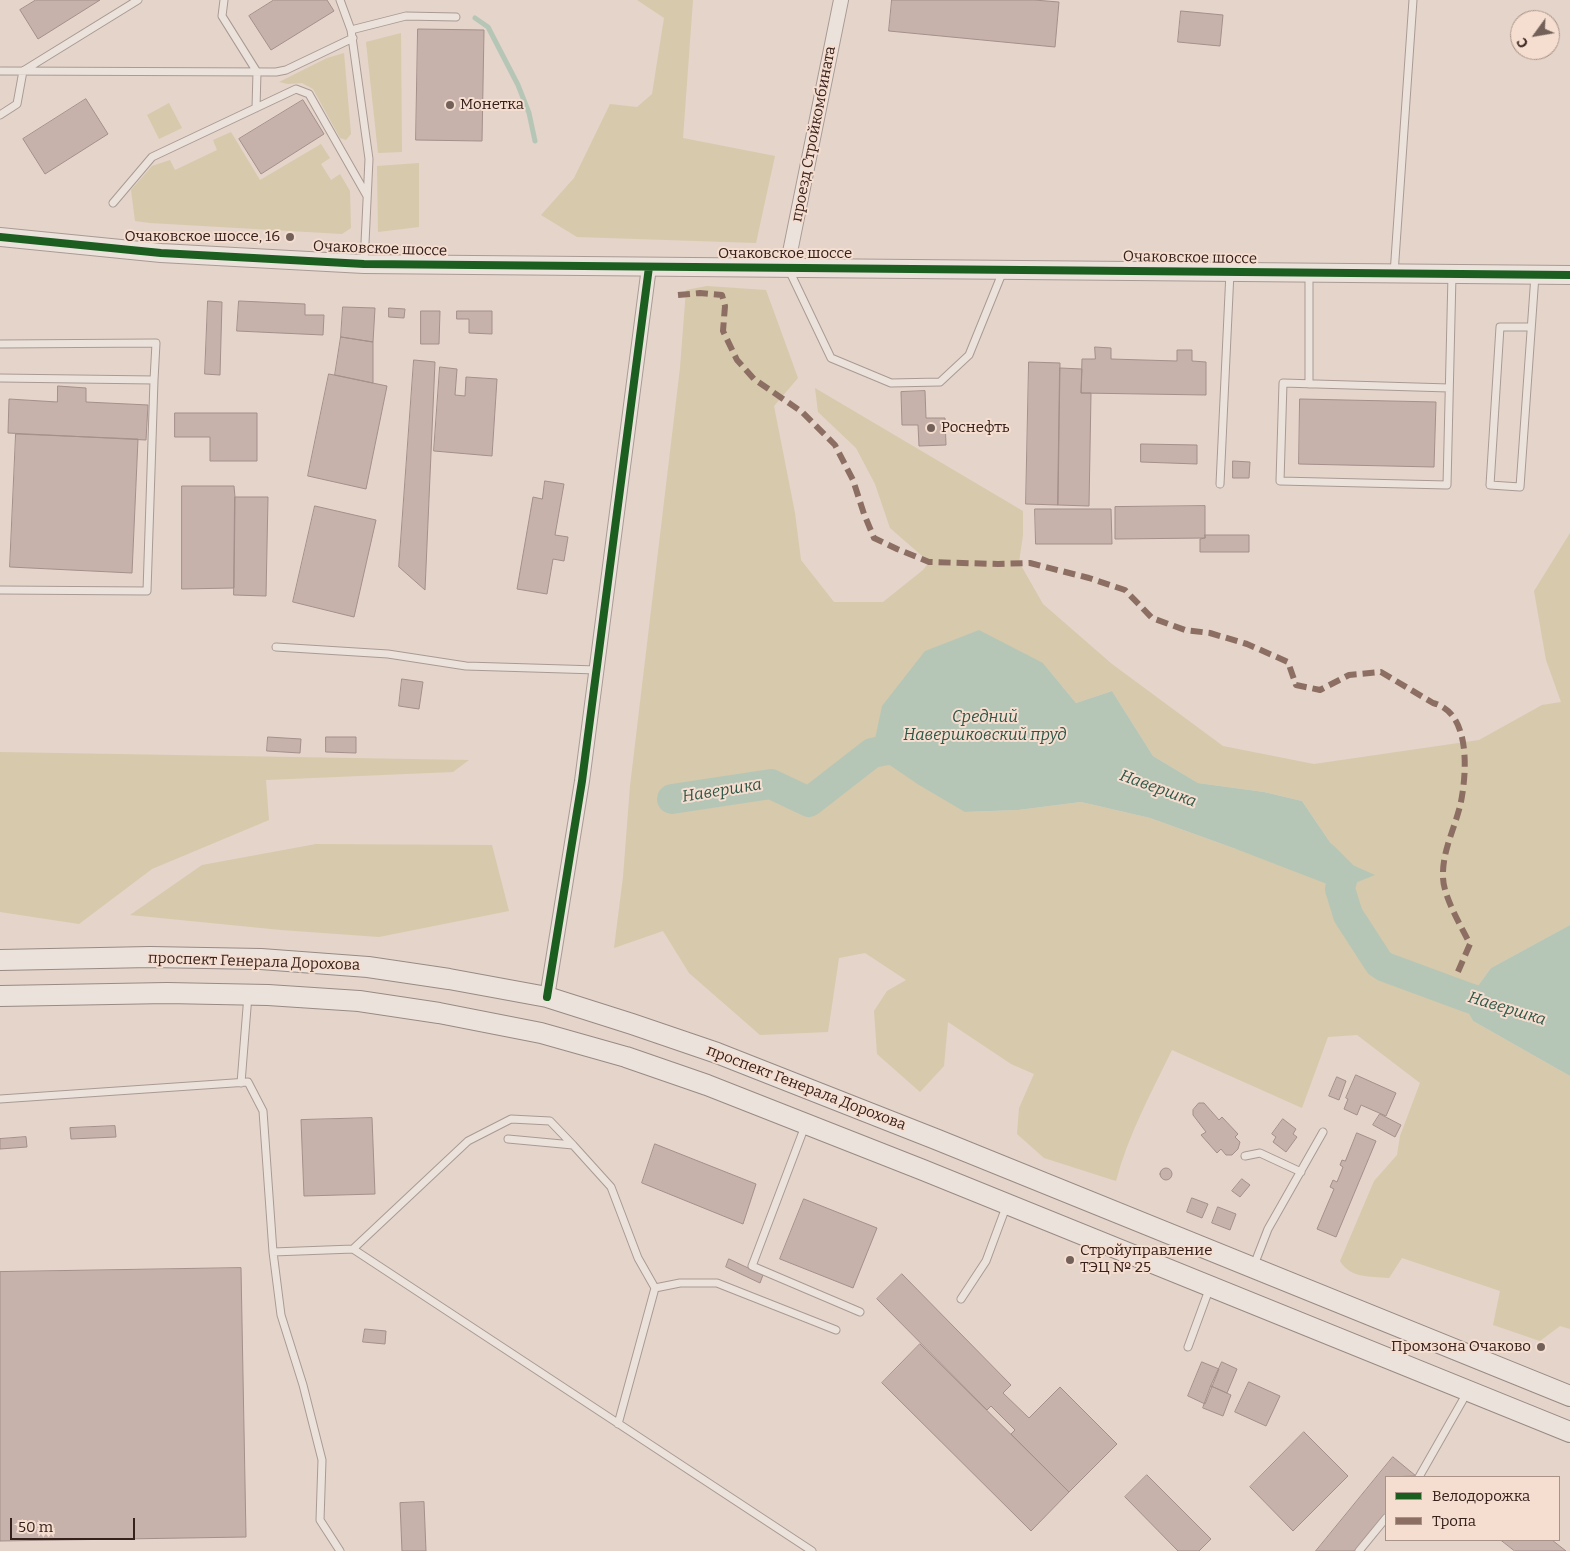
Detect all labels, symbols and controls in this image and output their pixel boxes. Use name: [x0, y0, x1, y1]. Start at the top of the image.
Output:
north arrow: [1510, 10, 1560, 60]
text: С: [1513, 34, 1532, 51]
street label: проезд Стройкомбината: [788, 45, 840, 223]
place label: Монетка: [460, 96, 524, 114]
marker: Монетка: [444, 99, 456, 111]
place label: Очаковское шоссе, 16: [125, 228, 280, 246]
marker: Очаковское шоссе, 16: [284, 231, 296, 243]
street label: Очаковское шоссе: [313, 238, 447, 260]
street label: Очаковское шоссе: [718, 245, 852, 263]
street label: Очаковское шоссе: [1123, 248, 1257, 268]
place label: Роснефть: [941, 419, 1009, 437]
marker: Роснефть: [925, 422, 937, 434]
water label: Средний Навершковский пруд: [903, 708, 1067, 746]
water label: Навершка: [1117, 766, 1199, 812]
water label: Навершка: [681, 775, 763, 807]
street label: проспект Генерала Дорохова: [148, 949, 360, 975]
water label: Навершка: [1466, 988, 1548, 1030]
street label: проспект Генерала Дорохова: [704, 1042, 908, 1134]
place label: Стройуправление ТЭЦ № 25: [1080, 1242, 1212, 1277]
marker: Стройуправление ТЭЦ № 25: [1064, 1254, 1076, 1266]
place label: Промзона Очаково: [1391, 1338, 1531, 1356]
marker: Промзона Очаково: [1535, 1341, 1547, 1353]
legend: [1385, 1476, 1560, 1541]
text: Велодорожка: [1432, 1487, 1530, 1505]
scale bar: [12, 1508, 138, 1540]
text: Тропа: [1432, 1512, 1476, 1530]
text: 50 m: [18, 1518, 53, 1536]

